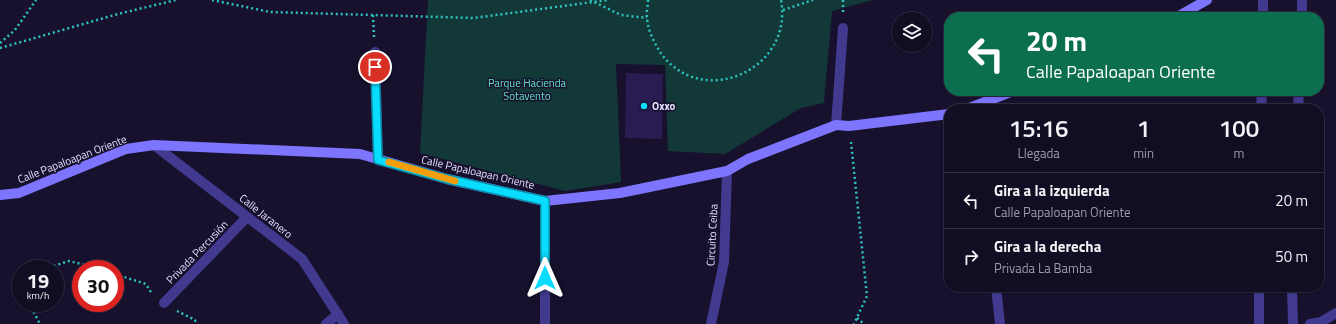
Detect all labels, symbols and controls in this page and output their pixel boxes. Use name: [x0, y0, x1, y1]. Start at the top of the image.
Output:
map controls: [892, 12, 932, 52]
button: layers: [892, 12, 932, 52]
text: 20 m: [1026, 19, 1087, 62]
icon: left: [960, 28, 1012, 80]
pin: [358, 50, 392, 84]
icon: arrive: [364, 56, 386, 78]
text: Calle Papaloapan Oriente: [1026, 58, 1215, 85]
park label: Parque Hacienda Sotavento: [488, 75, 567, 104]
place label: Oxxo: [652, 98, 675, 114]
marker: Oxxo: [639, 101, 649, 111]
text: 15:16: [1009, 110, 1068, 146]
text: 1: [1137, 110, 1150, 146]
text: 100: [1219, 110, 1259, 146]
street label: Calle Papaloapan Oriente: [15, 131, 129, 187]
text: Llegada: [1017, 143, 1060, 163]
text: min: [1133, 143, 1154, 163]
text: m: [1234, 143, 1244, 163]
street label: Calle Papaloapan Oriente: [420, 151, 537, 193]
text: Gira a la izquierda: [994, 179, 1110, 202]
text: 20 m: [1275, 189, 1308, 212]
street label: Calle Jaranero: [236, 190, 296, 242]
icon: left: [960, 190, 982, 212]
text: Calle Papaloapan Oriente: [994, 202, 1131, 222]
street label: Circuito Ceiba: [702, 203, 722, 267]
street label: Privada Percusión: [162, 217, 232, 287]
text: Gira a la derecha: [994, 235, 1101, 258]
text: 50 m: [1275, 245, 1308, 268]
icon: right: [960, 246, 982, 268]
position arrow: [524, 257, 566, 299]
text: Privada La Bamba: [994, 258, 1092, 278]
speed limit sign: 30: [72, 260, 124, 312]
text: 19: [27, 265, 49, 296]
text: km/h: [27, 288, 49, 303]

